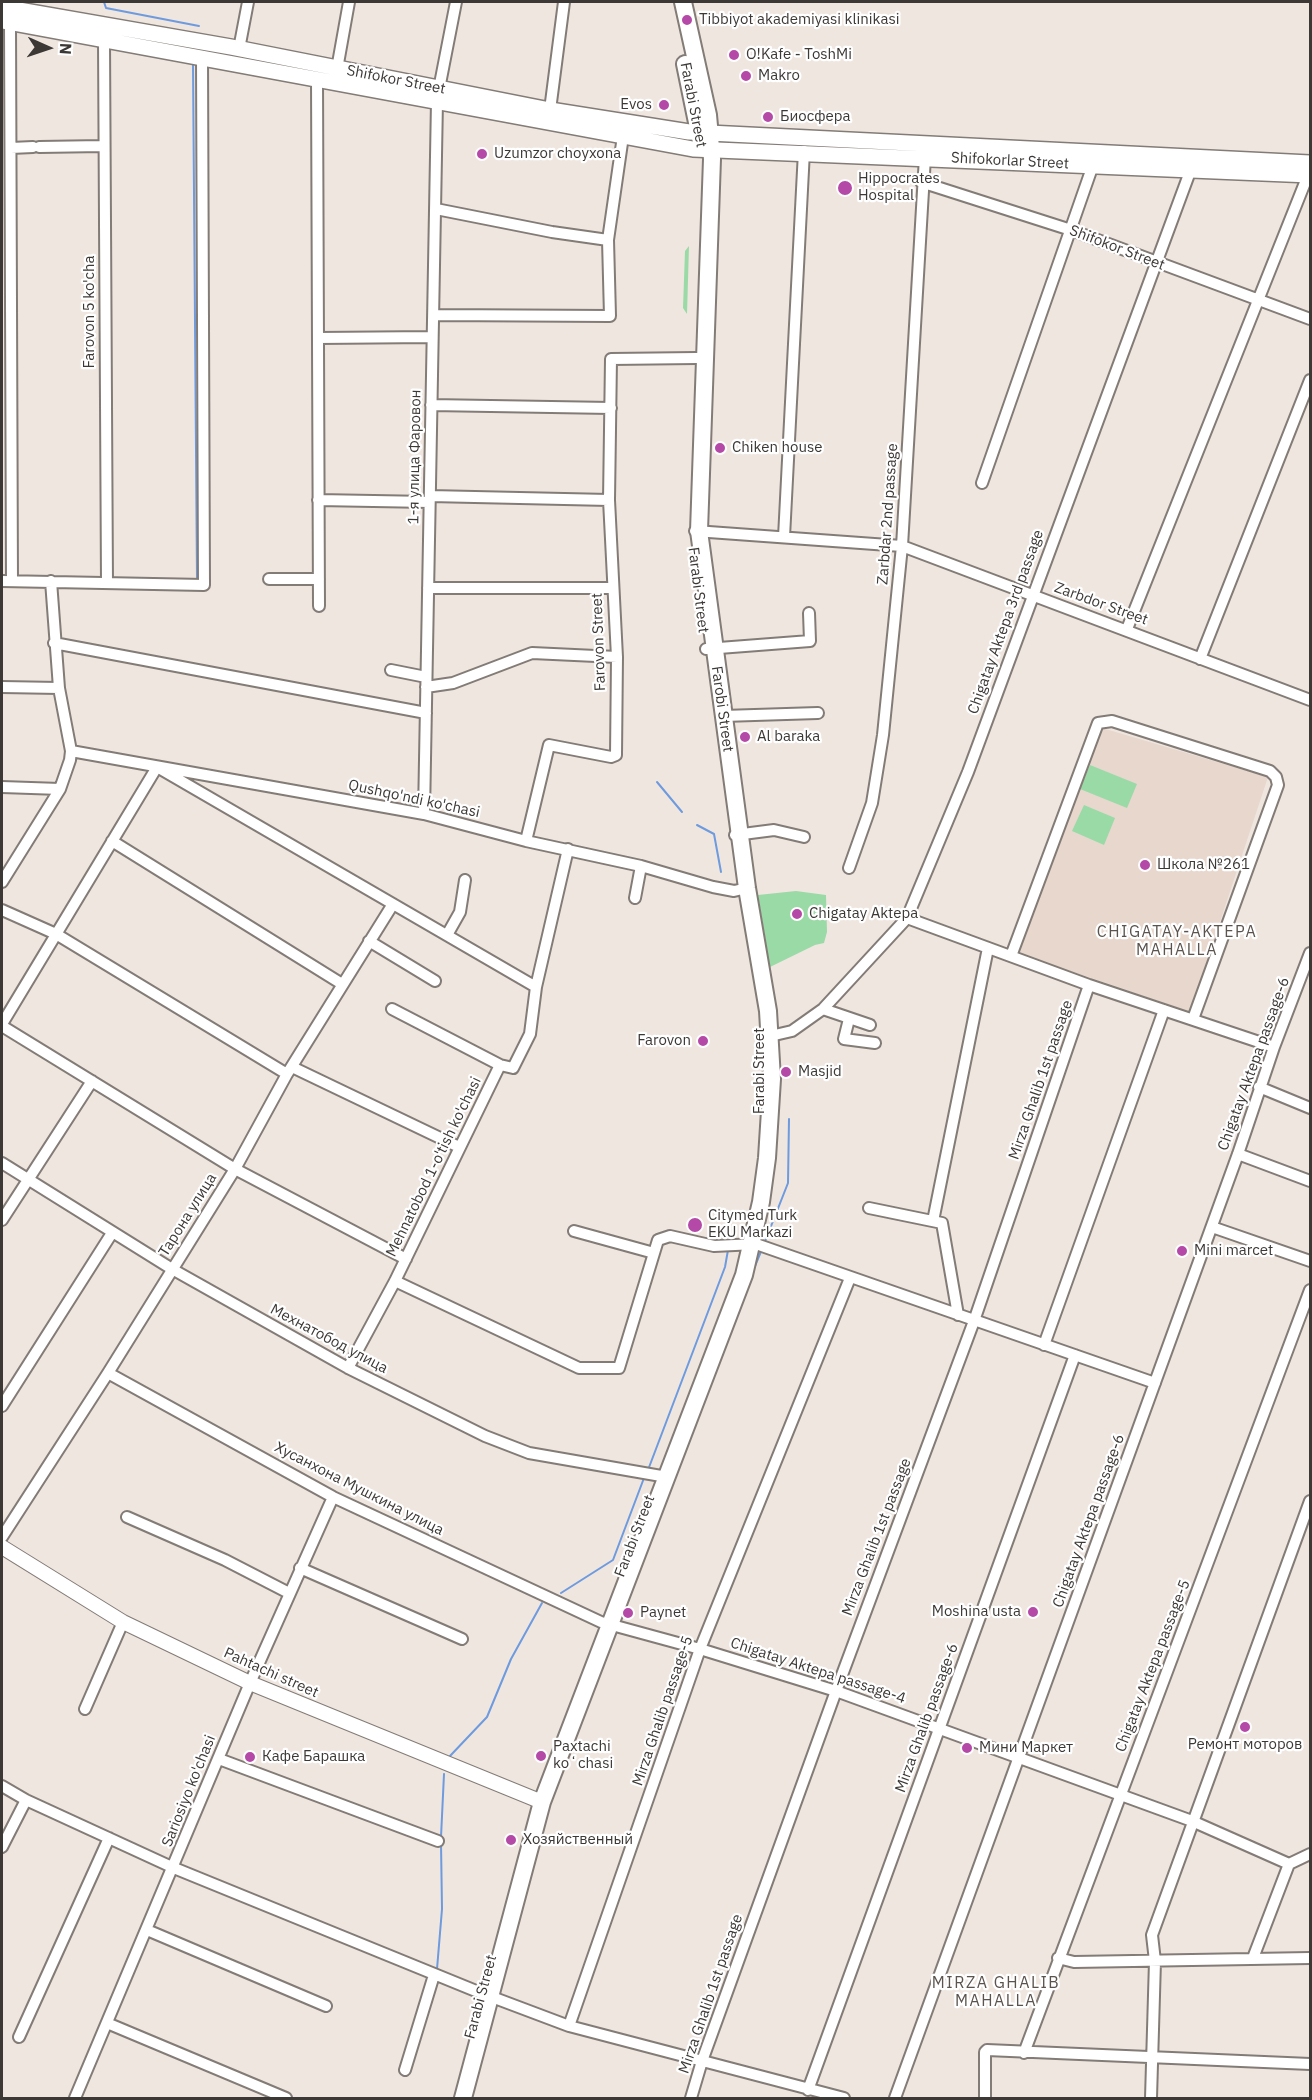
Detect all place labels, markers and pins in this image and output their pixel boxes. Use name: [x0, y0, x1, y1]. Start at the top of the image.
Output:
place label: Tibbiyot akademiyasi klinikasi: [699, 11, 900, 29]
marker: Tibbiyot akademiyasi klinikasi: [680, 13, 694, 27]
place label: O!Kafe - ToshMi: [746, 46, 852, 64]
marker: O!Kafe - ToshMi: [727, 48, 741, 62]
place label: Makro: [758, 67, 800, 85]
marker: Makro: [739, 69, 753, 83]
place label: Evos: [620, 96, 652, 114]
marker: Evos: [657, 98, 671, 112]
place label: Биосфера: [780, 108, 850, 126]
marker: Биосфера: [761, 110, 775, 124]
place label: Uzumzor choyxona: [494, 145, 621, 163]
marker: Uzumzor choyxona: [475, 147, 489, 161]
place label: Hippocrates Hospital: [858, 170, 940, 205]
marker: Hippocrates Hospital: [836, 179, 854, 197]
place label: Chiken house: [732, 439, 823, 457]
marker: Chiken house: [713, 441, 727, 455]
place label: Al baraka: [757, 728, 820, 746]
marker: Al baraka: [738, 730, 752, 744]
place label: Школа №261: [1157, 856, 1250, 874]
marker: Школа №261: [1138, 858, 1152, 872]
place label: Chigatay Aktepa: [809, 905, 918, 923]
marker: Chigatay Aktepa: [790, 907, 804, 921]
place label: Farovon: [637, 1032, 691, 1050]
marker: Farovon: [696, 1034, 710, 1048]
place label: Masjid: [798, 1063, 842, 1081]
marker: Masjid: [779, 1065, 793, 1079]
place label: Citymed Turk EKU Markazi: [708, 1207, 797, 1242]
marker: Citymed Turk EKU Markazi: [686, 1216, 704, 1234]
place label: Mini marcet: [1194, 1242, 1273, 1260]
marker: Mini marcet: [1175, 1244, 1189, 1258]
place label: Moshina usta: [932, 1603, 1021, 1621]
place label: Paynet: [640, 1604, 686, 1622]
marker: Moshina usta: [1026, 1605, 1040, 1619]
marker: Paynet: [621, 1606, 635, 1620]
marker: Ремонт моторов: [1238, 1720, 1252, 1734]
place label: Ремонт моторов: [1188, 1736, 1302, 1754]
place label: Paxtachi koʻchasi: [553, 1738, 613, 1773]
place label: Мини Маркет: [979, 1739, 1073, 1757]
marker: Мини Маркет: [960, 1741, 974, 1755]
place label: Кафе Барашка: [262, 1748, 365, 1766]
marker: Paxtachi koʻchasi: [534, 1749, 548, 1763]
marker: Кафе Барашка: [243, 1750, 257, 1764]
place label: Хозяйственный: [523, 1831, 633, 1849]
marker: Хозяйственный: [504, 1833, 518, 1847]

